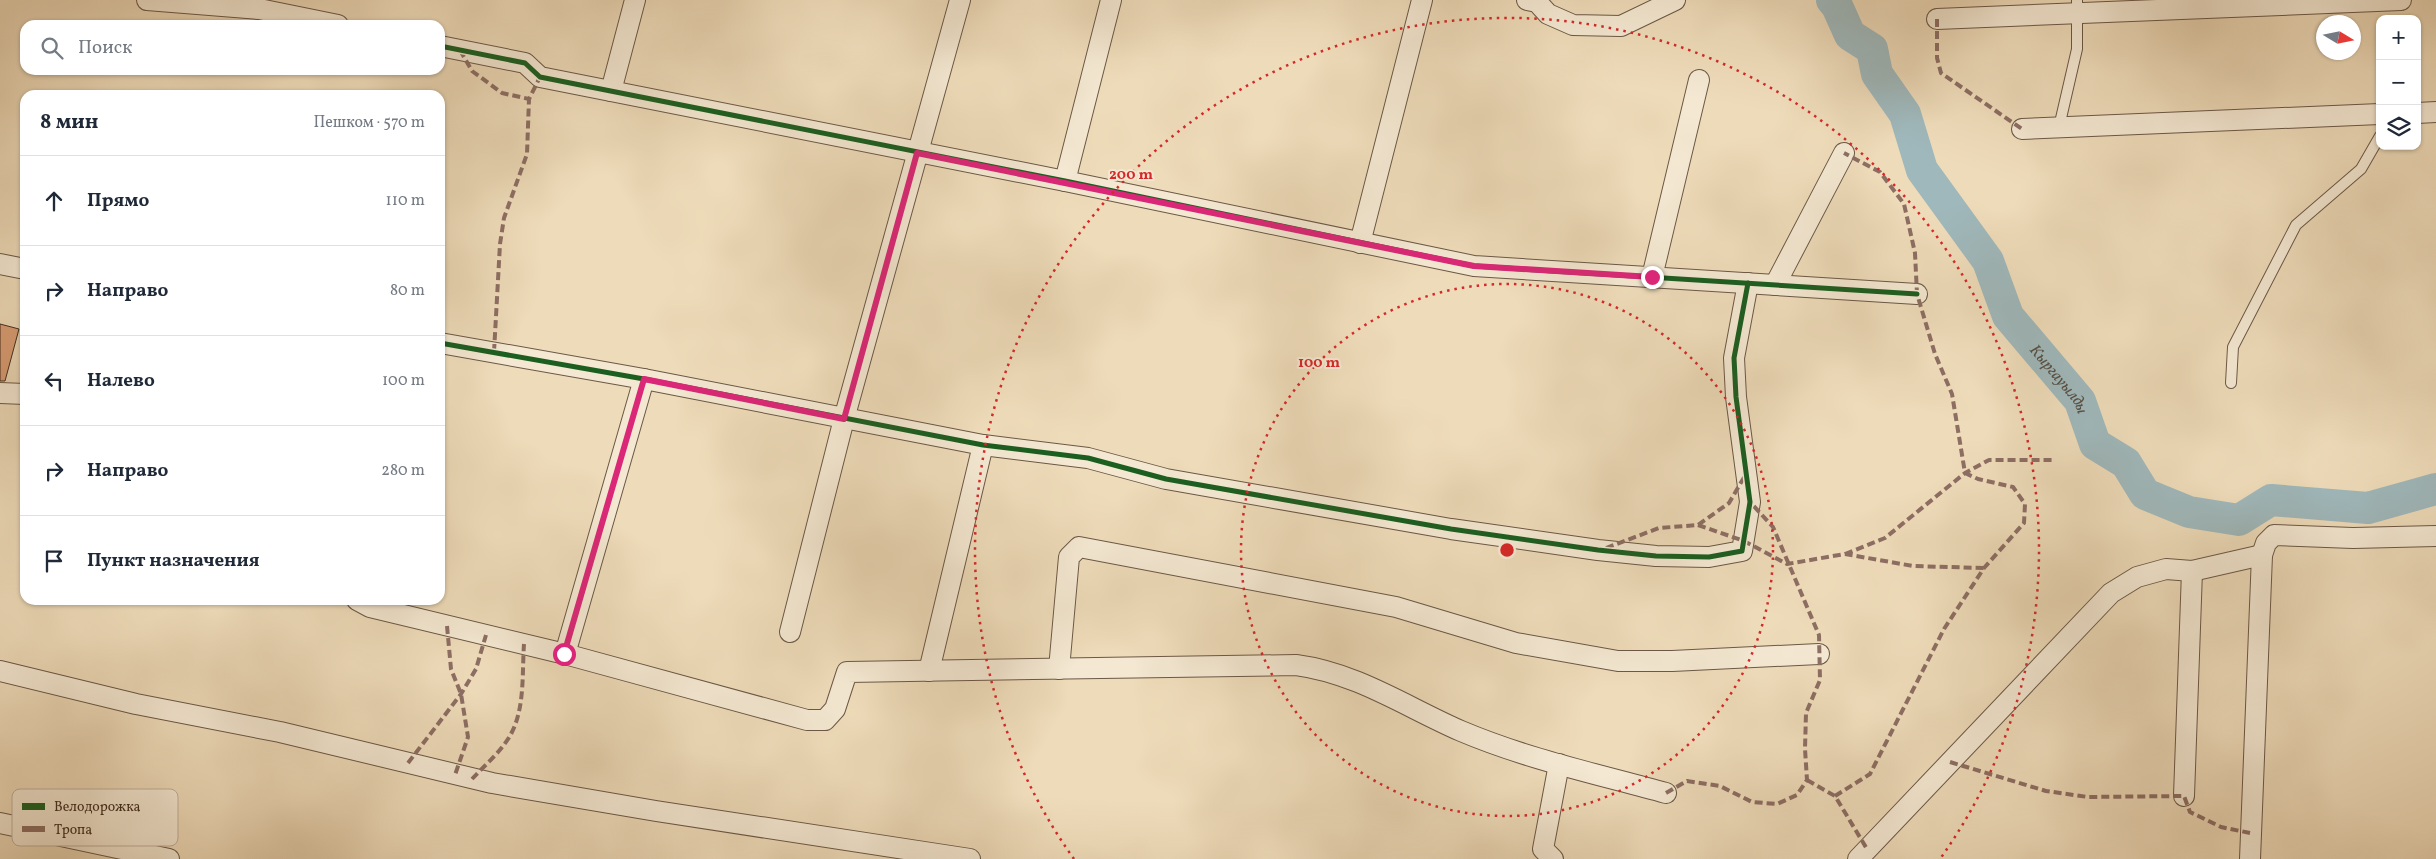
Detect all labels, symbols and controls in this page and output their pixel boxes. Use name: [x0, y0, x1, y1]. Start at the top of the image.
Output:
north arrow: [2316, 15, 2361, 60]
map controls: [2376, 15, 2421, 150]
button: +: [2376, 15, 2421, 60]
search box: [20, 20, 445, 75]
icon: search: [38, 34, 66, 62]
text: Поиск: [78, 35, 132, 61]
button: −: [2376, 60, 2421, 105]
button: layers: [2376, 105, 2421, 150]
text: 8 мин: [40, 108, 99, 137]
text: Пешком · 570 m: [313, 112, 425, 134]
text: 200 m: [1109, 165, 1153, 186]
icon: ahead: [40, 187, 68, 215]
text: Прямо: [87, 188, 149, 214]
text: 110 m: [386, 190, 425, 212]
route end: [1641, 266, 1664, 289]
icon: right: [40, 277, 68, 305]
text: Направо: [87, 278, 169, 304]
text: 80 m: [390, 280, 425, 302]
water label: Кыргауылды: [2024, 340, 2093, 417]
text: 100 m: [1298, 353, 1341, 374]
icon: left: [40, 367, 68, 395]
text: Налево: [87, 368, 155, 394]
text: 100 m: [382, 370, 425, 392]
icon: right: [40, 457, 68, 485]
text: Направо: [87, 458, 169, 484]
text: 280 m: [381, 460, 425, 482]
centre of rings: [1498, 541, 1516, 559]
icon: arrive: [40, 547, 68, 575]
text: Пункт назначения: [87, 548, 260, 574]
route start: [553, 643, 576, 666]
legend: [12, 789, 178, 846]
text: Велодорожка: [54, 798, 141, 817]
text: Тропа: [54, 821, 92, 840]

